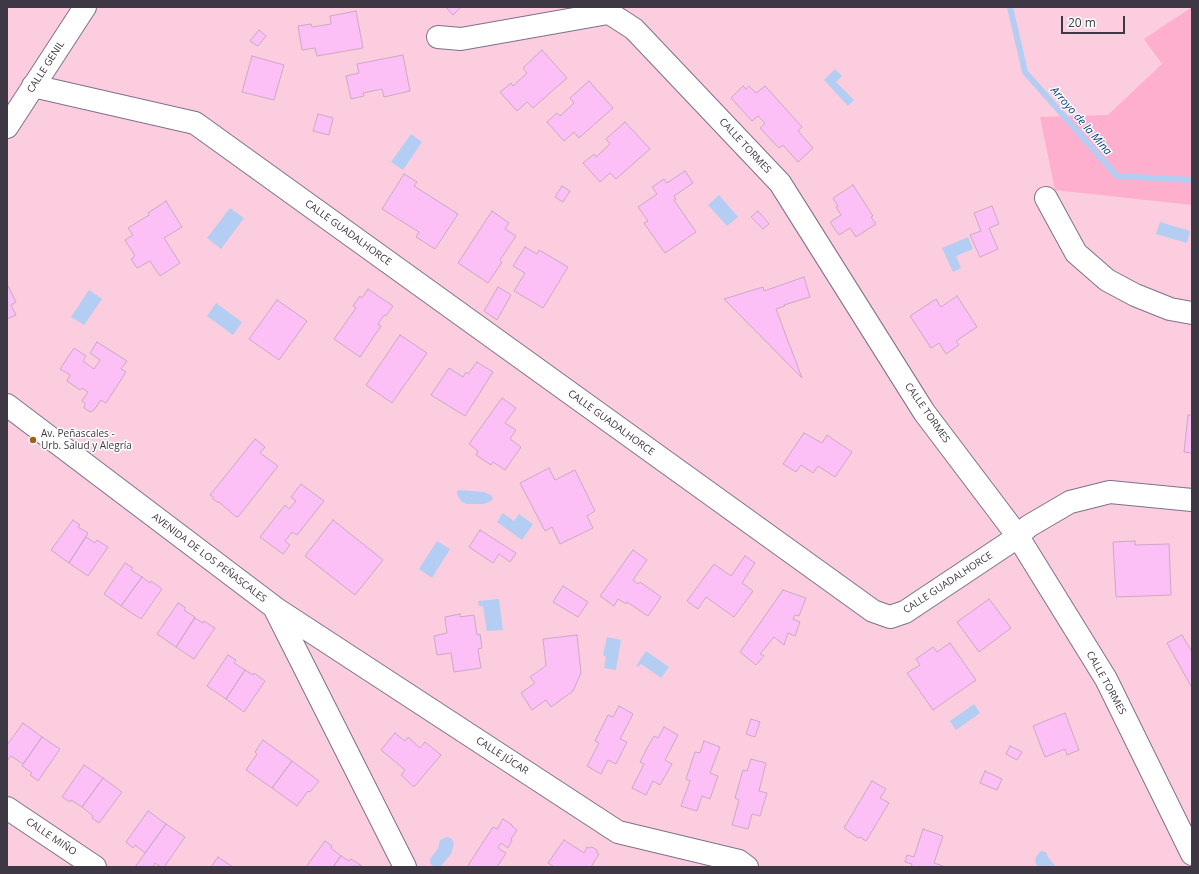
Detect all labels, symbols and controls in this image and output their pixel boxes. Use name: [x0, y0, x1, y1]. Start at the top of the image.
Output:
scale bar: [1063, 8, 1127, 34]
text: 20 m: [1068, 14, 1096, 31]
street label: CALLE GENIL: [25, 39, 67, 95]
water label: Arroyo de la Mina: [1048, 84, 1114, 158]
street label: CALLE TORMES: [717, 116, 773, 176]
street label: CALLE GUADALHORCE: [302, 198, 394, 268]
street label: CALLE TORMES: [902, 381, 952, 445]
street label: CALLE GUADALHORCE: [565, 388, 657, 458]
place label: Av. Peñascales - Urb. Salud y Alegría: [41, 428, 132, 452]
marker: Av. Peñascales - Urb. Salud y Alegría: [28, 435, 38, 445]
street label: AVENIDA DE LOS PEÑASCALES: [149, 511, 269, 605]
street label: CALLE GUADALHORCE: [901, 550, 995, 616]
street label: CALLE TORMES: [1084, 649, 1128, 717]
street label: CALLE JÚCAR: [474, 735, 530, 777]
street label: CALLE MIÑO: [23, 816, 79, 858]

